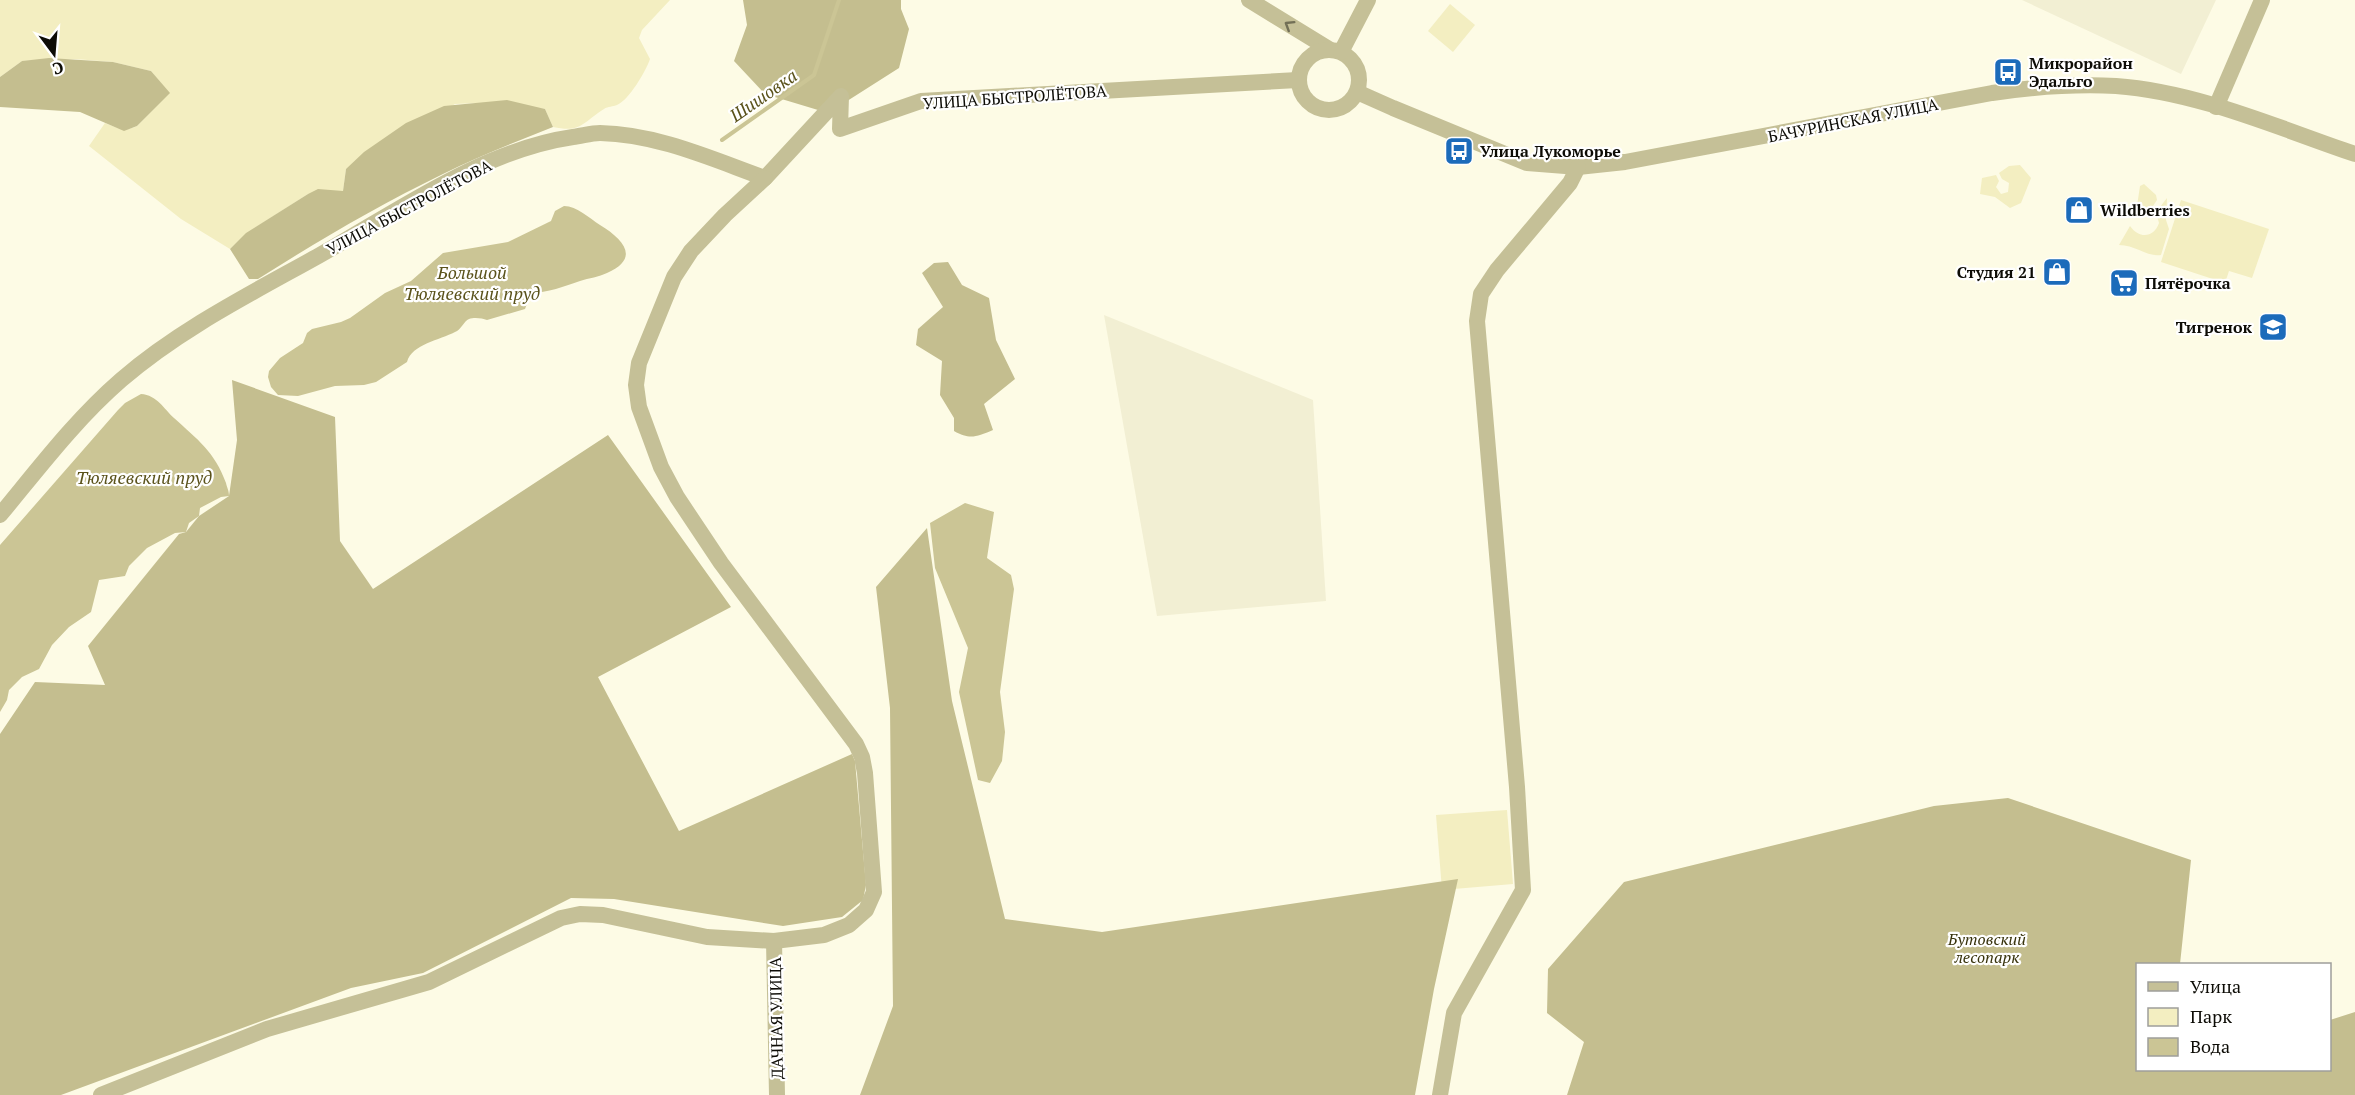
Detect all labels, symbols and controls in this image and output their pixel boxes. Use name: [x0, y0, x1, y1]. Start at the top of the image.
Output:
one-way arrow: [1285, 20, 1295, 32]
north arrow: [24, 24, 84, 84]
place label: Микрорайон Эдальго: [2029, 52, 2133, 92]
text: С: [50, 56, 66, 80]
bus stop icon: Микрорайон Эдальго: [1992, 56, 2024, 88]
water label: Шишовка: [724, 63, 801, 127]
street label: УЛИЦА БЫСТРОЛЁТОВА: [922, 80, 1108, 114]
street label: БАЧУРИНСКАЯ УЛИЦА: [1766, 93, 1940, 147]
bus stop icon: Улица Лукоморье: [1443, 135, 1475, 167]
place label: Улица Лукоморье: [1480, 140, 1621, 162]
street label: УЛИЦА БЫСТРОЛЁТОВА: [323, 154, 495, 260]
shop icon: Wildberries: [2063, 194, 2095, 226]
place label: Wildberries: [2100, 199, 2190, 221]
shop icon: Студия 21: [2041, 256, 2073, 288]
water label: Большой Тюляевский пруд: [404, 260, 540, 305]
place label: Студия 21: [1957, 261, 2036, 283]
supermarket icon: Пятёрочка: [2108, 267, 2140, 299]
place label: Пятёрочка: [2145, 272, 2231, 294]
school or university icon: Тигренок: [2257, 311, 2289, 343]
place label: Тигренок: [2176, 316, 2252, 338]
water label: Тюляевский пруд: [76, 465, 212, 489]
park label: Бутовский лесопарк: [1947, 928, 2026, 968]
street label: ДАЧНАЯ УЛИЦА: [764, 957, 788, 1079]
legend: [2136, 963, 2331, 1071]
text: Улица: [2190, 974, 2241, 998]
text: Парк: [2190, 1004, 2232, 1028]
text: Вода: [2190, 1034, 2230, 1058]

